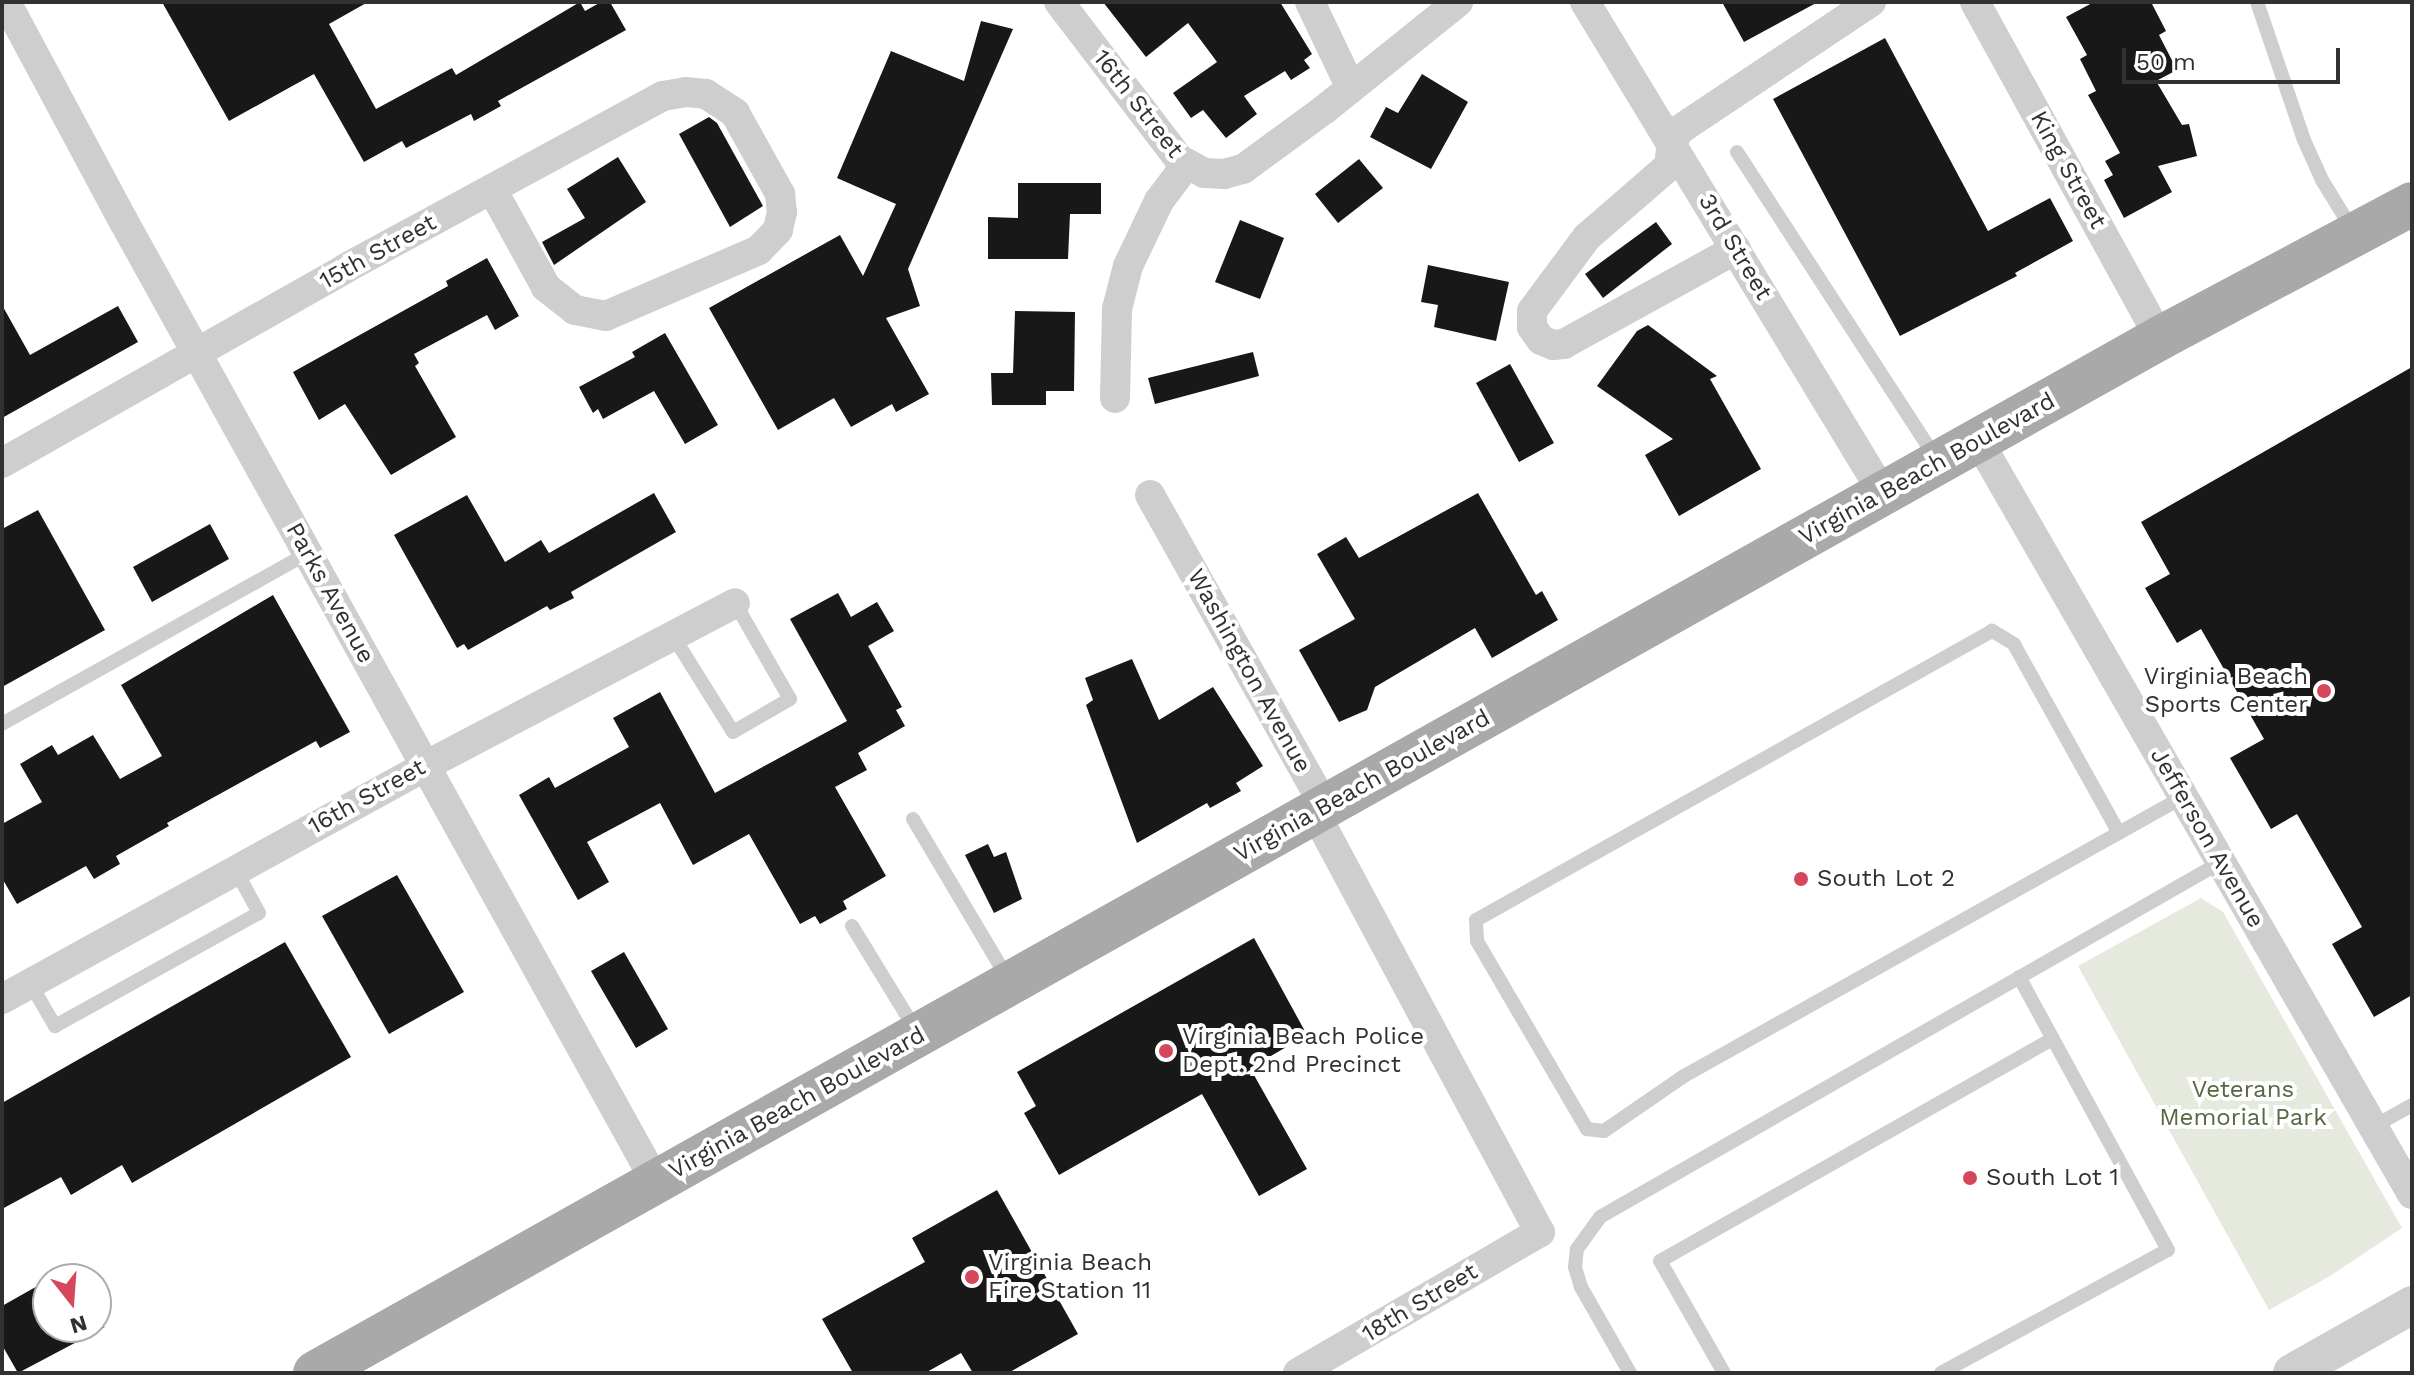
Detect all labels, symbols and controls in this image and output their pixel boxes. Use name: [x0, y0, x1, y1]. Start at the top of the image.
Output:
scale bar: [2126, 32, 2344, 82]
street label: 16th Street: [1087, 44, 1189, 164]
text: 50 m: [2136, 48, 2196, 76]
street label: King Street: [2024, 106, 2112, 234]
street label: 3rd Street: [1692, 189, 1778, 305]
street label: 15th Street: [315, 208, 441, 296]
street label: Virginia Beach Boulevard: [1794, 386, 2060, 552]
street label: Parks Avenue: [279, 517, 381, 669]
street label: Washington Avenue: [1181, 564, 1317, 778]
place label: Virginia Beach Sports Center: [2143, 663, 2308, 719]
marker: Virginia Beach Sports Center: [2315, 682, 2333, 700]
street label: Virginia Beach Boulevard: [1229, 703, 1495, 869]
street label: Jefferson Avenue: [2144, 743, 2270, 933]
street label: 16th Street: [303, 753, 431, 841]
place label: South Lot 2: [1817, 865, 1955, 893]
marker: South Lot 2: [1792, 870, 1810, 888]
street label: Virginia Beach Boulevard: [664, 1020, 930, 1186]
place label: Virginia Beach Police Dept. 2nd Precinct: [1182, 1023, 1425, 1079]
marker: Virginia Beach Police Dept. 2nd Precinct: [1157, 1042, 1175, 1060]
park label: Veterans Memorial Park: [2159, 1076, 2327, 1132]
place label: South Lot 1: [1986, 1164, 2119, 1192]
marker: South Lot 1: [1961, 1169, 1979, 1187]
place label: Virginia Beach Fire Station 11: [988, 1249, 1153, 1305]
street label: 18th Street: [1357, 1257, 1483, 1349]
north arrow: [32, 1263, 112, 1343]
marker: Virginia Beach Fire Station 11: [963, 1268, 981, 1286]
text: N: [67, 1310, 90, 1339]

